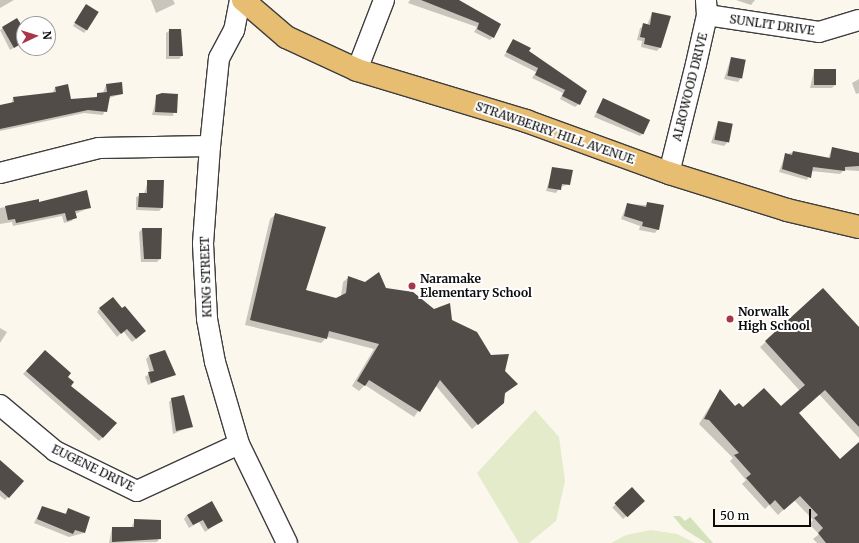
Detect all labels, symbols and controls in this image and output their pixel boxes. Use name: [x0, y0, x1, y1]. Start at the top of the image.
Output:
street label: SUNLIT DRIVE: [729, 12, 815, 38]
north arrow: [16, 16, 56, 56]
text: N: [40, 30, 54, 40]
street label: ALROWOOD DRIVE: [670, 31, 710, 143]
street label: STRAWBERRY HILL AVENUE: [474, 99, 636, 167]
street label: KING STREET: [197, 236, 215, 318]
place label: Naramake Elementary School: [420, 272, 532, 300]
marker: Naramake Elementary School: [407, 281, 417, 291]
place label: Norwalk High School: [738, 305, 810, 333]
marker: Norwalk High School: [725, 314, 735, 324]
street label: EUGENE DRIVE: [49, 442, 137, 494]
scale bar: [715, 501, 813, 527]
text: 50 m: [720, 508, 749, 523]

